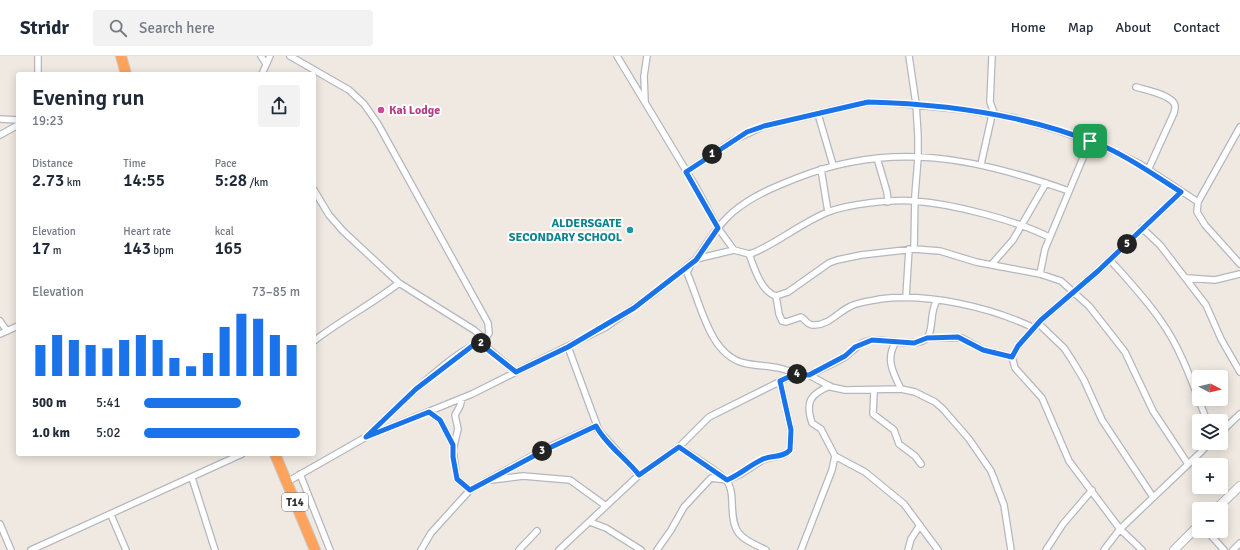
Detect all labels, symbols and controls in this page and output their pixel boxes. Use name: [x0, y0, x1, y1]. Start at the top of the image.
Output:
search box: [93, 10, 373, 46]
text: Stridr: [20, 16, 69, 40]
icon: search: [107, 17, 129, 39]
text: Search here: [139, 19, 215, 37]
text: Home: [1011, 19, 1046, 36]
text: Map: [1068, 19, 1093, 36]
text: About: [1115, 19, 1151, 36]
text: Contact: [1173, 19, 1220, 36]
text: Evening run: [32, 84, 145, 111]
button: share: [258, 85, 300, 127]
place label: Kai Lodge: [389, 103, 440, 118]
marker: Kai Lodge: [376, 105, 386, 115]
text: 19:23: [32, 113, 64, 129]
pin: [1073, 124, 1107, 158]
icon: arrive: [1079, 130, 1101, 152]
pin: 1: [702, 144, 722, 164]
text: 1: [709, 147, 715, 160]
text: Distance: [32, 157, 73, 170]
text: Time: [123, 157, 146, 170]
text: Pace: [215, 157, 237, 170]
text: 2.73: [32, 170, 64, 191]
text: 14:55: [123, 170, 165, 191]
text: 5:28: [215, 170, 247, 191]
text: km: [64, 176, 81, 189]
text: /km: [247, 176, 268, 189]
place label: ALDERSGATE SECONDARY SCHOOL: [509, 216, 623, 245]
text: Elevation: [32, 225, 76, 238]
text: Heart rate: [123, 225, 171, 238]
text: kcal: [215, 225, 234, 238]
marker: ALDERSGATE SECONDARY SCHOOL: [625, 225, 635, 235]
pin: 5: [1117, 234, 1137, 254]
text: 5: [1124, 237, 1130, 250]
text: 17: [32, 238, 50, 259]
text: 143: [123, 238, 151, 259]
text: 165: [215, 238, 242, 259]
text: m: [50, 244, 62, 257]
text: bpm: [151, 244, 174, 257]
text: Elevation: [32, 284, 84, 300]
text: 73–85 m: [252, 284, 300, 300]
pin: 2: [471, 333, 491, 353]
text: 2: [478, 336, 484, 349]
pin: 4: [787, 364, 807, 384]
text: 4: [794, 367, 800, 380]
north arrow: [1192, 370, 1228, 406]
map controls: [1192, 370, 1228, 538]
text: 500 m: [32, 395, 66, 411]
text: 5:41: [96, 395, 121, 411]
button: layers: [1192, 414, 1228, 450]
text: 1.0 km: [32, 425, 70, 441]
text: 5:02: [96, 425, 121, 441]
pin: 3: [532, 441, 552, 461]
text: 3: [539, 444, 545, 457]
button: +: [1192, 458, 1228, 494]
road number: T14: [282, 493, 308, 511]
button: −: [1192, 502, 1228, 538]

